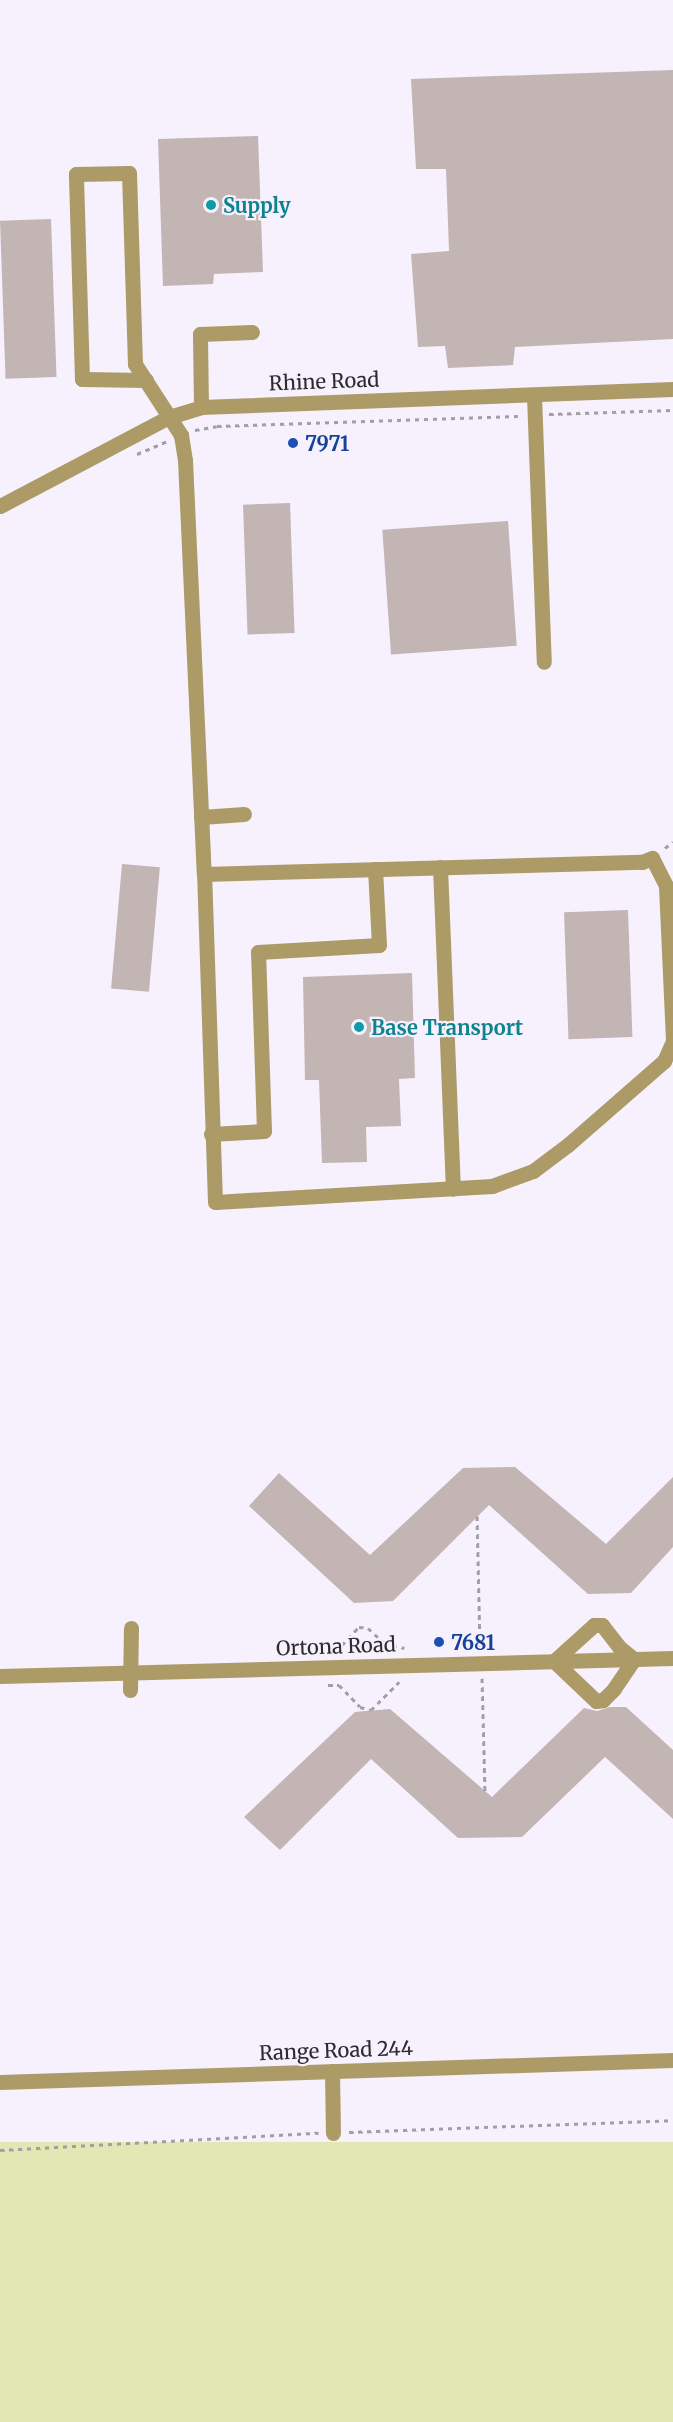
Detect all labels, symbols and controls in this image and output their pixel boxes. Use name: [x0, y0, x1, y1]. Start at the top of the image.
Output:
place label: Supply: [223, 193, 291, 217]
marker: Supply: [204, 198, 218, 212]
street label: Rhine Road: [268, 367, 380, 395]
place label: 7971: [305, 431, 349, 455]
marker: 7971: [286, 436, 300, 450]
place label: Base Transport: [371, 1015, 523, 1039]
marker: Base Transport: [352, 1020, 366, 1034]
place label: 7681: [451, 1630, 495, 1654]
street label: Ortona Road: [276, 1632, 396, 1660]
marker: 7681: [432, 1635, 446, 1649]
street label: Range Road 244: [259, 2035, 413, 2065]

